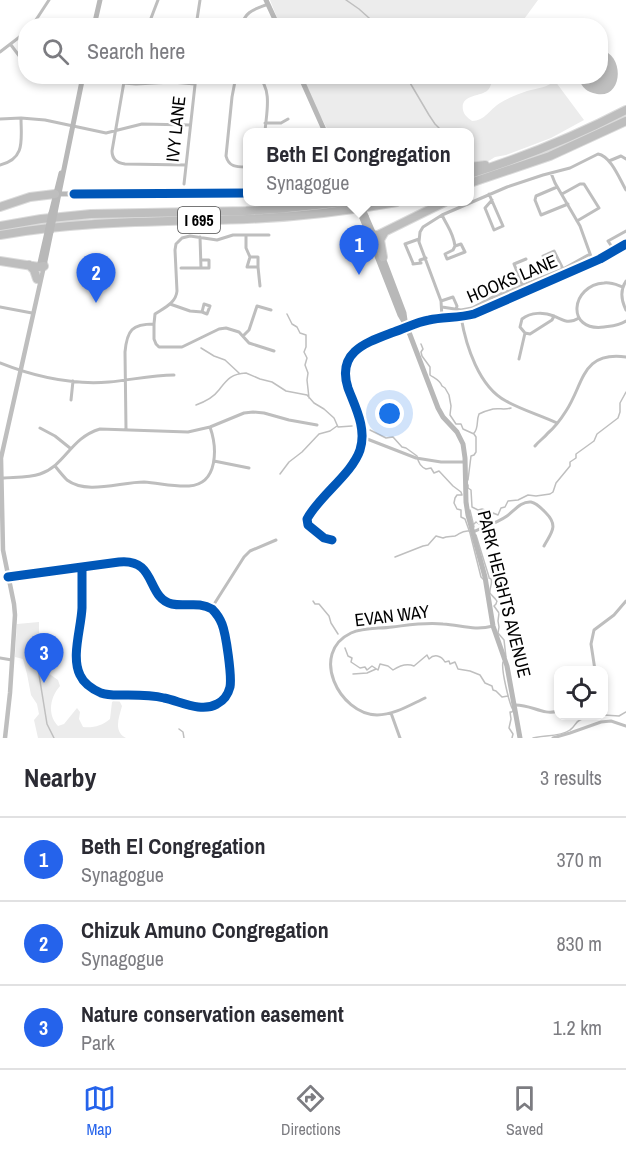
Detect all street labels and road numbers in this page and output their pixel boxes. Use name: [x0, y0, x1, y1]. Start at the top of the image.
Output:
street label: IVY LANE: [160, 95, 191, 163]
road number: I 695: [178, 207, 220, 233]
street label: HOOKS LANE: [463, 248, 561, 309]
street label: PARK HEIGHTS AVENUE: [472, 508, 537, 680]
street label: EVAN WAY: [353, 598, 431, 632]

